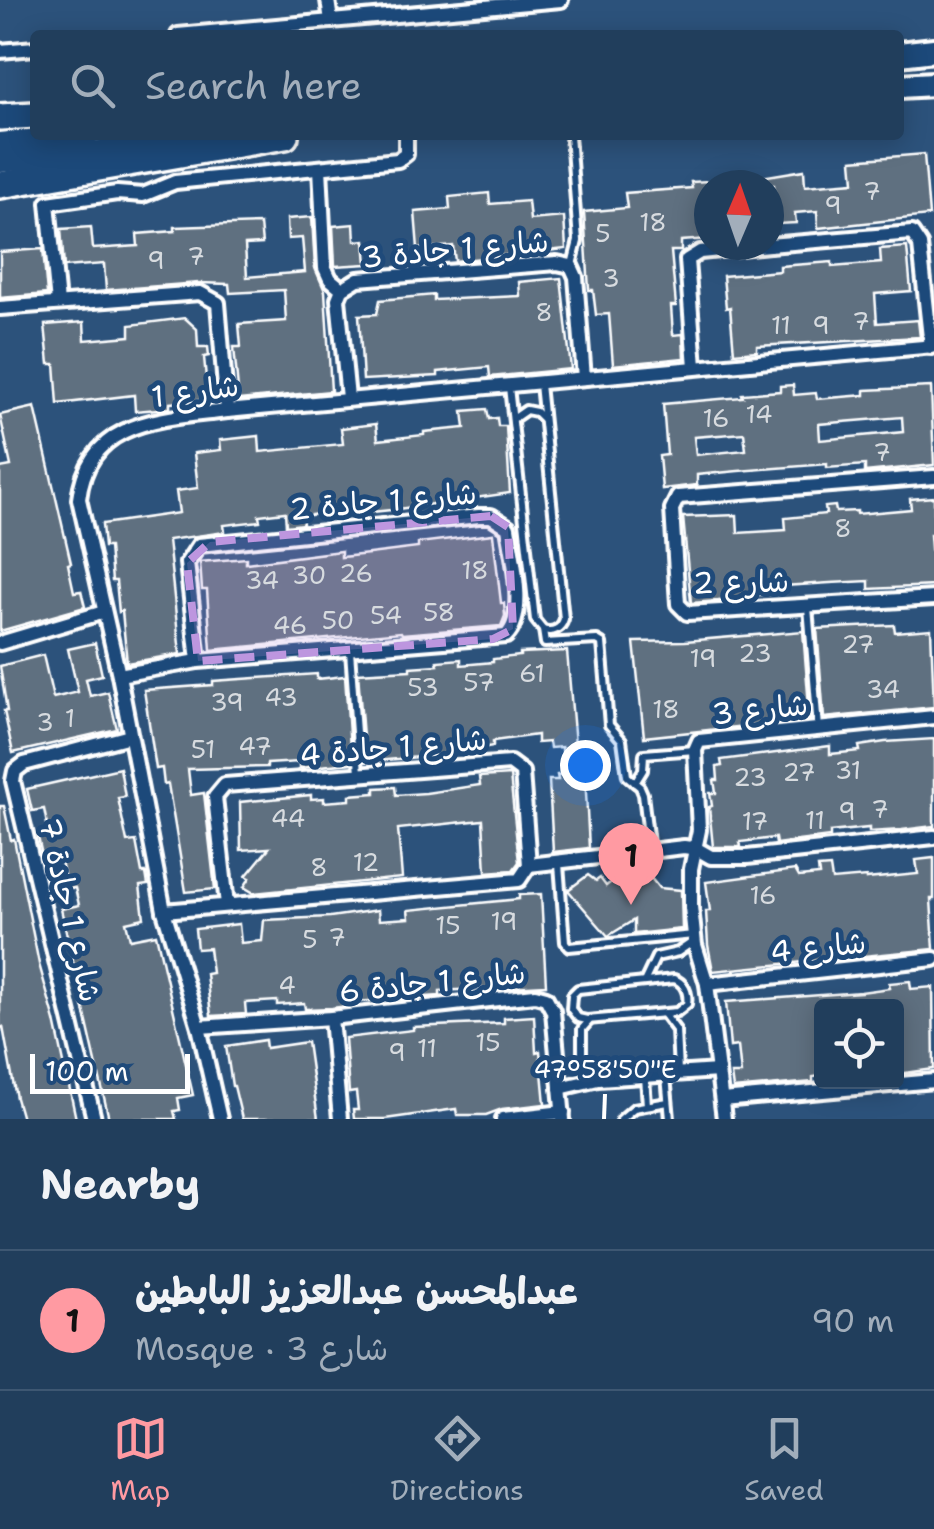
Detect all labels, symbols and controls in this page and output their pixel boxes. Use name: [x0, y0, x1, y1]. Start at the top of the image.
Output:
search box: [30, 30, 904, 140]
icon: search: [65, 58, 120, 113]
text: Search here: [145, 60, 362, 111]
north arrow: [694, 170, 784, 260]
house number: 7: [863, 174, 881, 208]
house number: 9: [824, 188, 842, 222]
house number: 18: [639, 205, 667, 239]
house number: 5: [595, 216, 611, 250]
street label: شارع 1 جادة 3: [360, 220, 550, 279]
house number: 7: [187, 239, 205, 273]
house number: 9: [147, 243, 165, 277]
house number: 3: [602, 261, 620, 295]
house number: 8: [535, 295, 553, 329]
house number: 7: [852, 304, 870, 338]
house number: 11: [771, 308, 791, 342]
house number: 9: [812, 308, 830, 342]
street label: شارع 1: [149, 365, 241, 418]
house number: 14: [746, 397, 772, 431]
house number: 16: [702, 401, 730, 435]
house number: 7: [873, 435, 891, 469]
street label: شارع 1 جادة 2: [288, 472, 478, 531]
house number: 8: [834, 511, 852, 545]
house number: 18: [461, 553, 489, 587]
house number: 26: [339, 556, 373, 590]
house number: 30: [292, 558, 326, 592]
street label: شارع 2: [693, 561, 789, 604]
house number: 34: [245, 563, 279, 597]
house number: 58: [423, 595, 455, 629]
house number: 54: [370, 598, 402, 632]
house number: 50: [322, 603, 354, 637]
house number: 46: [273, 608, 307, 642]
house number: 27: [841, 627, 875, 661]
house number: 23: [738, 636, 772, 670]
house number: 19: [690, 641, 716, 675]
house number: 61: [519, 656, 545, 690]
house number: 57: [463, 665, 495, 699]
house number: 53: [407, 670, 439, 704]
house number: 34: [866, 672, 900, 706]
house number: 43: [264, 680, 298, 714]
street label: شارع 3: [710, 684, 810, 735]
house number: 39: [210, 685, 244, 719]
house number: 18: [652, 692, 680, 726]
house number: 1: [65, 701, 75, 735]
house number: 3: [36, 705, 54, 739]
street label: شارع 1 جادة 4: [298, 718, 488, 777]
house number: 47: [238, 729, 272, 763]
house number: 51: [191, 732, 215, 766]
your location: [560, 740, 611, 791]
house number: 31: [835, 753, 861, 787]
house number: 27: [782, 755, 816, 789]
house number: 23: [733, 760, 767, 794]
house number: 7: [871, 792, 889, 826]
house number: 9: [838, 794, 856, 828]
house number: 44: [271, 801, 305, 835]
house number: 11: [805, 803, 825, 837]
house number: 17: [742, 804, 768, 838]
street label: شارع 1 جادة 7: [28, 814, 111, 1006]
pin: 1: [598, 822, 664, 905]
house number: 12: [353, 845, 379, 879]
house number: 8: [310, 850, 328, 884]
house number: 16: [749, 878, 777, 912]
house number: 19: [491, 904, 517, 938]
house number: 15: [435, 908, 461, 942]
house number: 7: [328, 920, 346, 954]
house number: 5: [302, 922, 318, 956]
street label: شارع 4: [768, 922, 868, 973]
street label: شارع 1 جادة 6: [337, 952, 527, 1013]
house number: 4: [278, 968, 296, 1002]
map controls: [814, 999, 904, 1089]
button: locate: [814, 999, 904, 1089]
house number: 15: [475, 1025, 501, 1059]
house number: 11: [417, 1031, 437, 1065]
house number: 9: [388, 1035, 406, 1069]
scale bar: [30, 1049, 190, 1094]
text: 100 m: [45, 1052, 129, 1090]
text: 47°58'50"E: [534, 1052, 677, 1086]
text: Nearby: [40, 1156, 200, 1212]
text: عبدالمحسن عبدالعزيز البابطين: [135, 1265, 578, 1316]
text: 1: [65, 1299, 80, 1342]
text: 90 m: [811, 1299, 894, 1342]
text: Mosque · شارع 3: [135, 1327, 388, 1370]
tab: Map: [110, 1411, 170, 1509]
tab: Directions: [391, 1411, 524, 1509]
tab: Saved: [744, 1411, 824, 1509]

